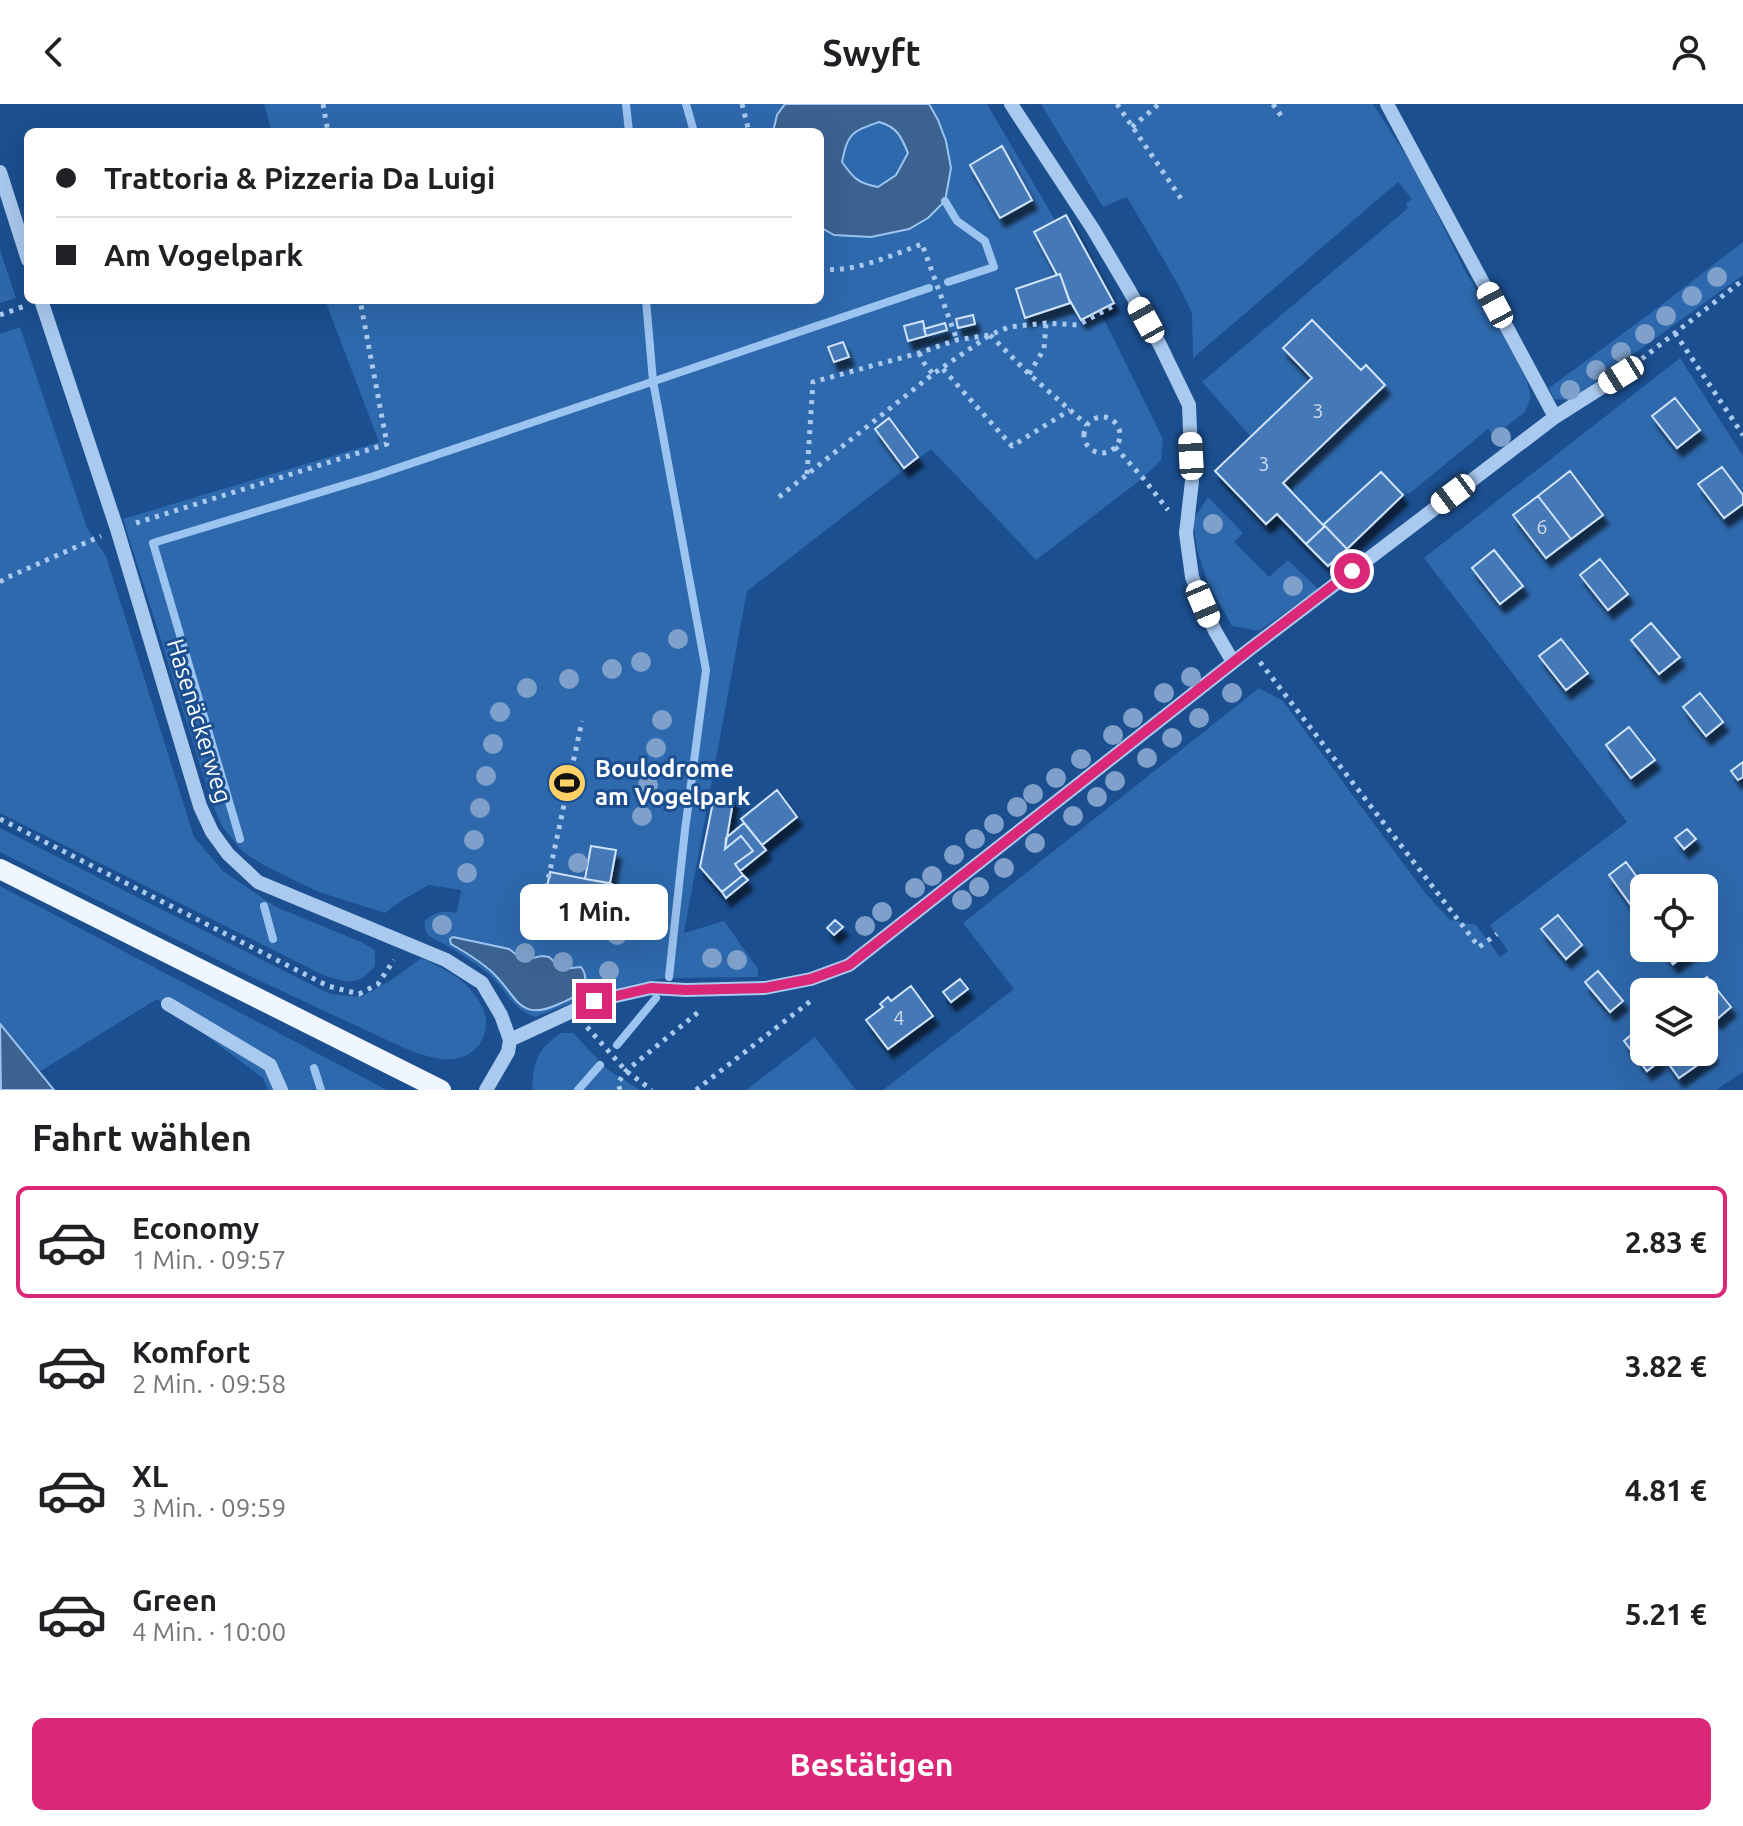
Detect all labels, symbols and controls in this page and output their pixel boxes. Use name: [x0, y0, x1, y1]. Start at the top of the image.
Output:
icon: back: [32, 30, 76, 74]
icon: person: [1667, 30, 1711, 74]
text: Swyft: [822, 32, 921, 73]
text: Trattoria & Pizzeria Da Luigi: [104, 161, 495, 195]
text: Am Vogelpark: [104, 238, 303, 272]
car: [1473, 278, 1517, 332]
car: [1124, 293, 1168, 347]
car: [1594, 352, 1648, 398]
house number: 3: [1312, 399, 1324, 422]
car: [1178, 431, 1204, 481]
house number: 3: [1258, 452, 1270, 475]
car: [1427, 470, 1479, 518]
house number: 6: [1536, 515, 1548, 538]
route start: [1334, 553, 1370, 589]
car: [1183, 577, 1223, 631]
street label: Hasenäckerweg: [162, 636, 237, 806]
place label: Boulodrome am Vogelpark: [595, 755, 751, 810]
sports icon: Boulodrome am Vogelpark: [546, 762, 588, 804]
map controls: [1630, 874, 1718, 1066]
button: locate: [1630, 874, 1718, 962]
callout: 1 Min.: [520, 885, 668, 941]
text: 1 Min.: [558, 897, 630, 926]
button: layers: [1630, 978, 1718, 1066]
route end: [576, 983, 612, 1019]
house number: 4: [893, 1006, 905, 1029]
text: Fahrt wählen: [32, 1117, 252, 1158]
icon: car: [36, 1206, 108, 1278]
text: Economy: [132, 1211, 259, 1245]
text: 2.83 €: [1625, 1225, 1707, 1259]
text: 1 Min. · 09:57: [132, 1245, 286, 1274]
icon: car: [36, 1330, 108, 1402]
text: Komfort: [132, 1335, 250, 1369]
text: 3.82 €: [1625, 1349, 1707, 1383]
text: 2 Min. · 09:58: [132, 1369, 286, 1398]
icon: car: [36, 1454, 108, 1526]
text: XL: [132, 1459, 168, 1493]
text: 4.81 €: [1625, 1473, 1707, 1507]
text: 3 Min. · 09:59: [132, 1493, 286, 1522]
icon: car: [36, 1578, 108, 1650]
text: Green: [132, 1583, 217, 1617]
text: 5.21 €: [1625, 1597, 1707, 1631]
text: 4 Min. · 10:00: [132, 1617, 286, 1646]
button: Bestätigen: [32, 1718, 1711, 1810]

